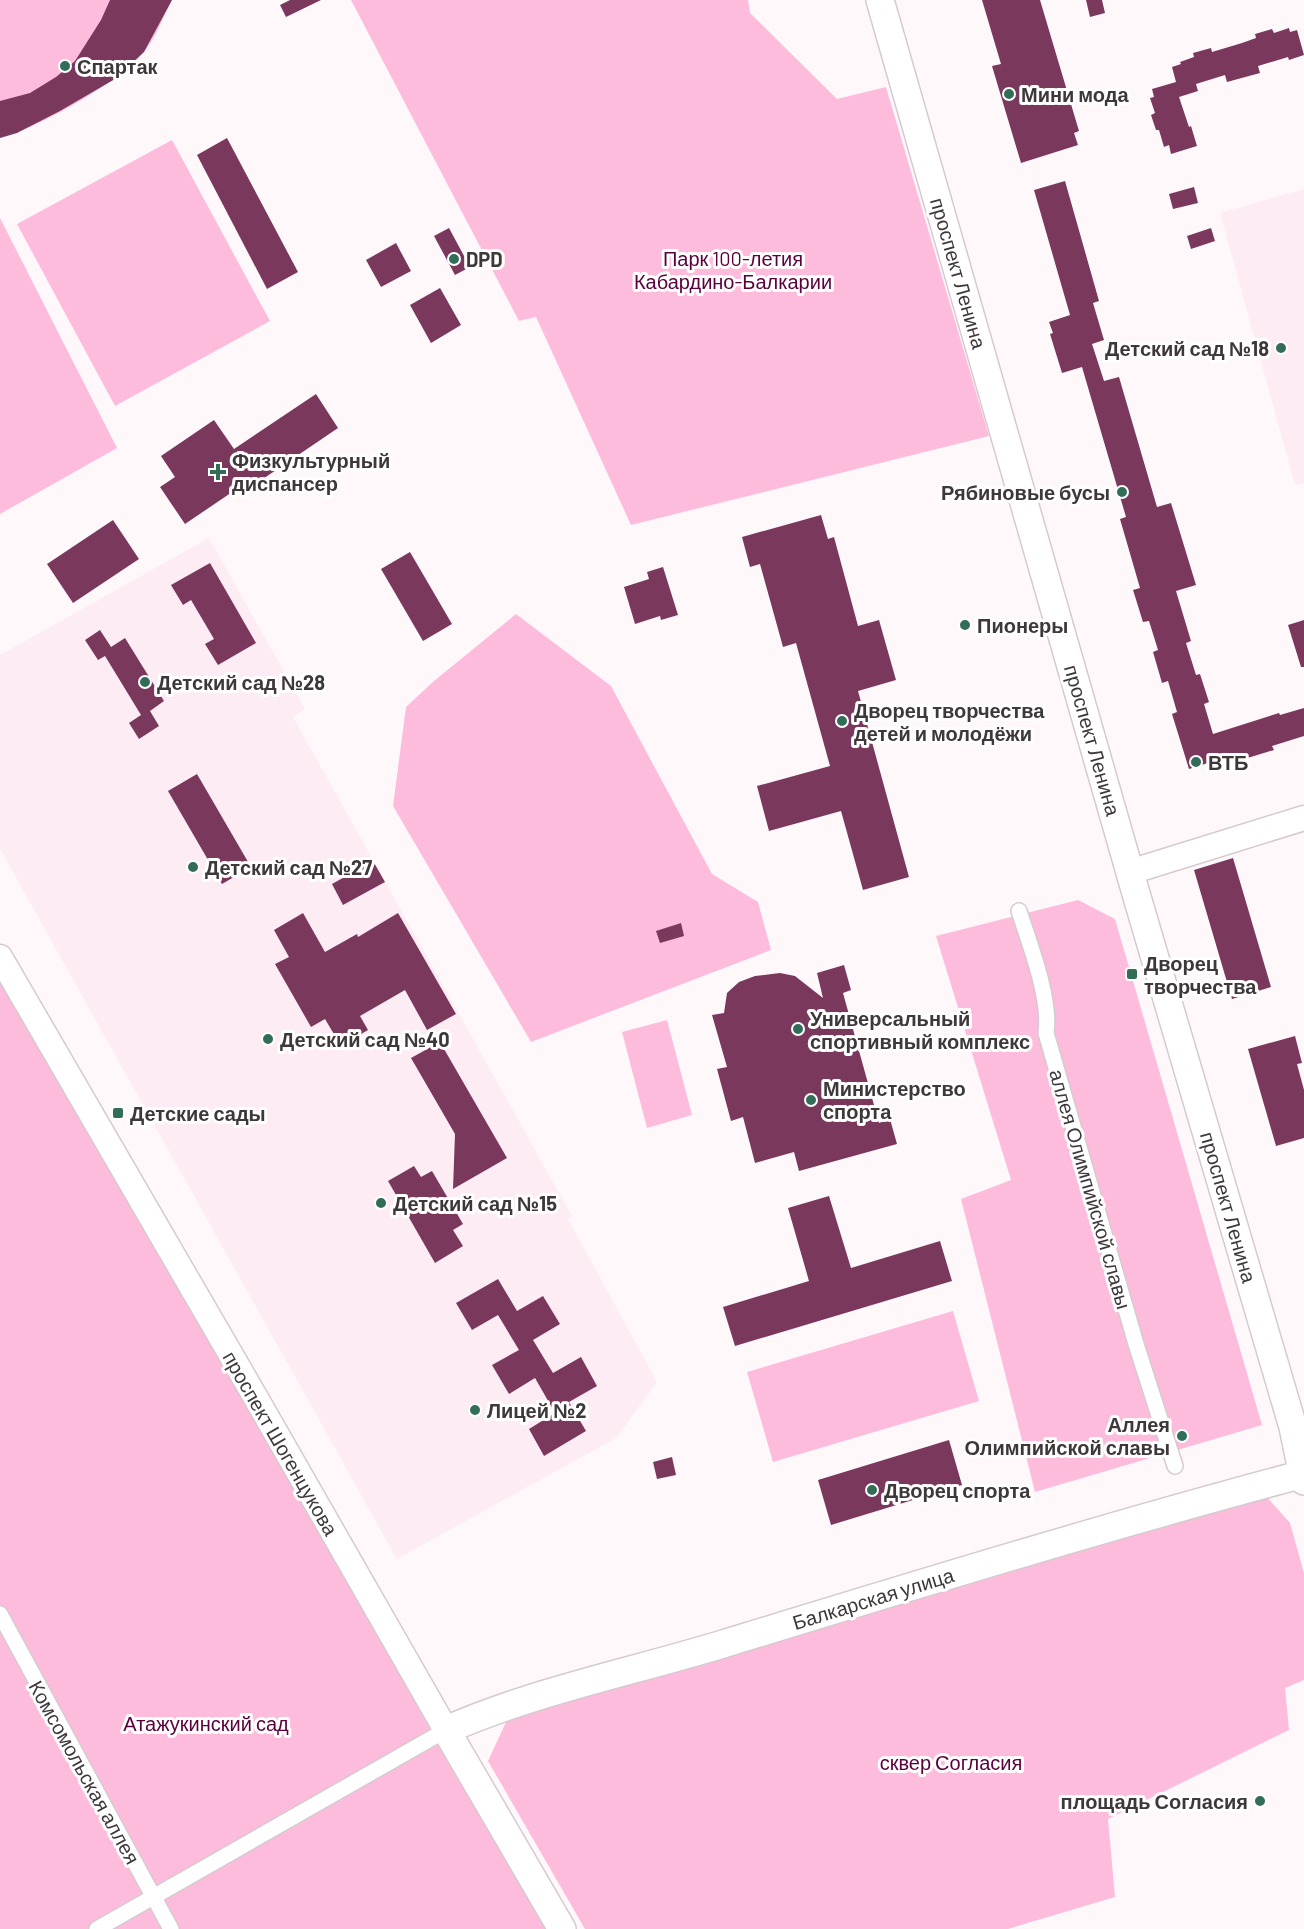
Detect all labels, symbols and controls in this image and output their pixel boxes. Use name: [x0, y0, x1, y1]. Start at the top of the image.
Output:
place label: Спартак: [77, 54, 159, 78]
marker: Спартак: [58, 59, 72, 73]
place label: Мини мода: [1021, 82, 1130, 106]
marker: Мини мода: [1002, 87, 1016, 101]
street label: проспект Ленина: [926, 195, 992, 352]
park label: Парк 100-летия Кабардино-Балкарии: [634, 246, 832, 293]
place label: DPD: [466, 247, 503, 271]
marker: DPD: [447, 252, 461, 266]
place label: Детский сад №18: [1105, 336, 1269, 360]
marker: Детский сад №18: [1274, 341, 1288, 355]
place label: Физкультурный диспансер: [232, 448, 390, 495]
marker: Физкультурный диспансер: [209, 463, 227, 481]
place label: Рябиновые бусы: [941, 480, 1110, 504]
marker: Рябиновые бусы: [1115, 485, 1129, 499]
place label: Пионеры: [977, 613, 1068, 637]
marker: Пионеры: [958, 618, 972, 632]
street label: проспект Ленина: [1060, 662, 1126, 819]
place label: Детский сад №28: [157, 670, 325, 694]
marker: Детский сад №28: [138, 675, 152, 689]
place label: Дворец творчества детей и молодёжи: [854, 698, 1045, 745]
marker: Дворец творчества детей и молодёжи: [835, 714, 849, 728]
place label: ВТБ: [1208, 750, 1248, 774]
marker: ВТБ: [1189, 755, 1203, 769]
place label: Детский сад №27: [205, 855, 372, 879]
marker: Детский сад №27: [186, 860, 200, 874]
place label: Дворец творчества: [1144, 951, 1257, 998]
marker: Дворец творчества: [1125, 967, 1139, 981]
place label: Универсальный спортивный комплекс: [810, 1006, 1030, 1053]
marker: Универсальный спортивный комплекс: [791, 1022, 805, 1036]
place label: Детский сад №40: [280, 1027, 450, 1051]
marker: Детский сад №40: [261, 1032, 275, 1046]
street label: аллея Олимпийской славы: [1045, 1066, 1137, 1312]
place label: Министерство спорта: [823, 1076, 966, 1123]
marker: Министерство спорта: [804, 1093, 818, 1107]
place label: Детские сады: [130, 1101, 266, 1125]
marker: Детские сады: [111, 1106, 125, 1120]
street label: проспект Ленина: [1196, 1129, 1262, 1286]
place label: Детский сад №15: [393, 1191, 557, 1215]
marker: Детский сад №15: [374, 1196, 388, 1210]
street label: проспект Шогенцукова: [218, 1347, 344, 1540]
place label: Лицей №2: [487, 1398, 587, 1422]
marker: Лицей №2: [468, 1403, 482, 1417]
place label: Аллея Олимпийской славы: [965, 1412, 1170, 1459]
marker: Аллея Олимпийской славы: [1175, 1429, 1189, 1443]
place label: Дворец спорта: [884, 1478, 1031, 1502]
marker: Дворец спорта: [865, 1483, 879, 1497]
street label: Балкарская улица: [789, 1562, 957, 1634]
street label: Комсомольская аллея: [25, 1676, 145, 1868]
park label: Атажукинский сад: [123, 1711, 289, 1735]
park label: сквер Согласия: [880, 1750, 1022, 1774]
place label: площадь Согласия: [1061, 1789, 1248, 1813]
marker: площадь Согласия: [1253, 1794, 1267, 1808]

